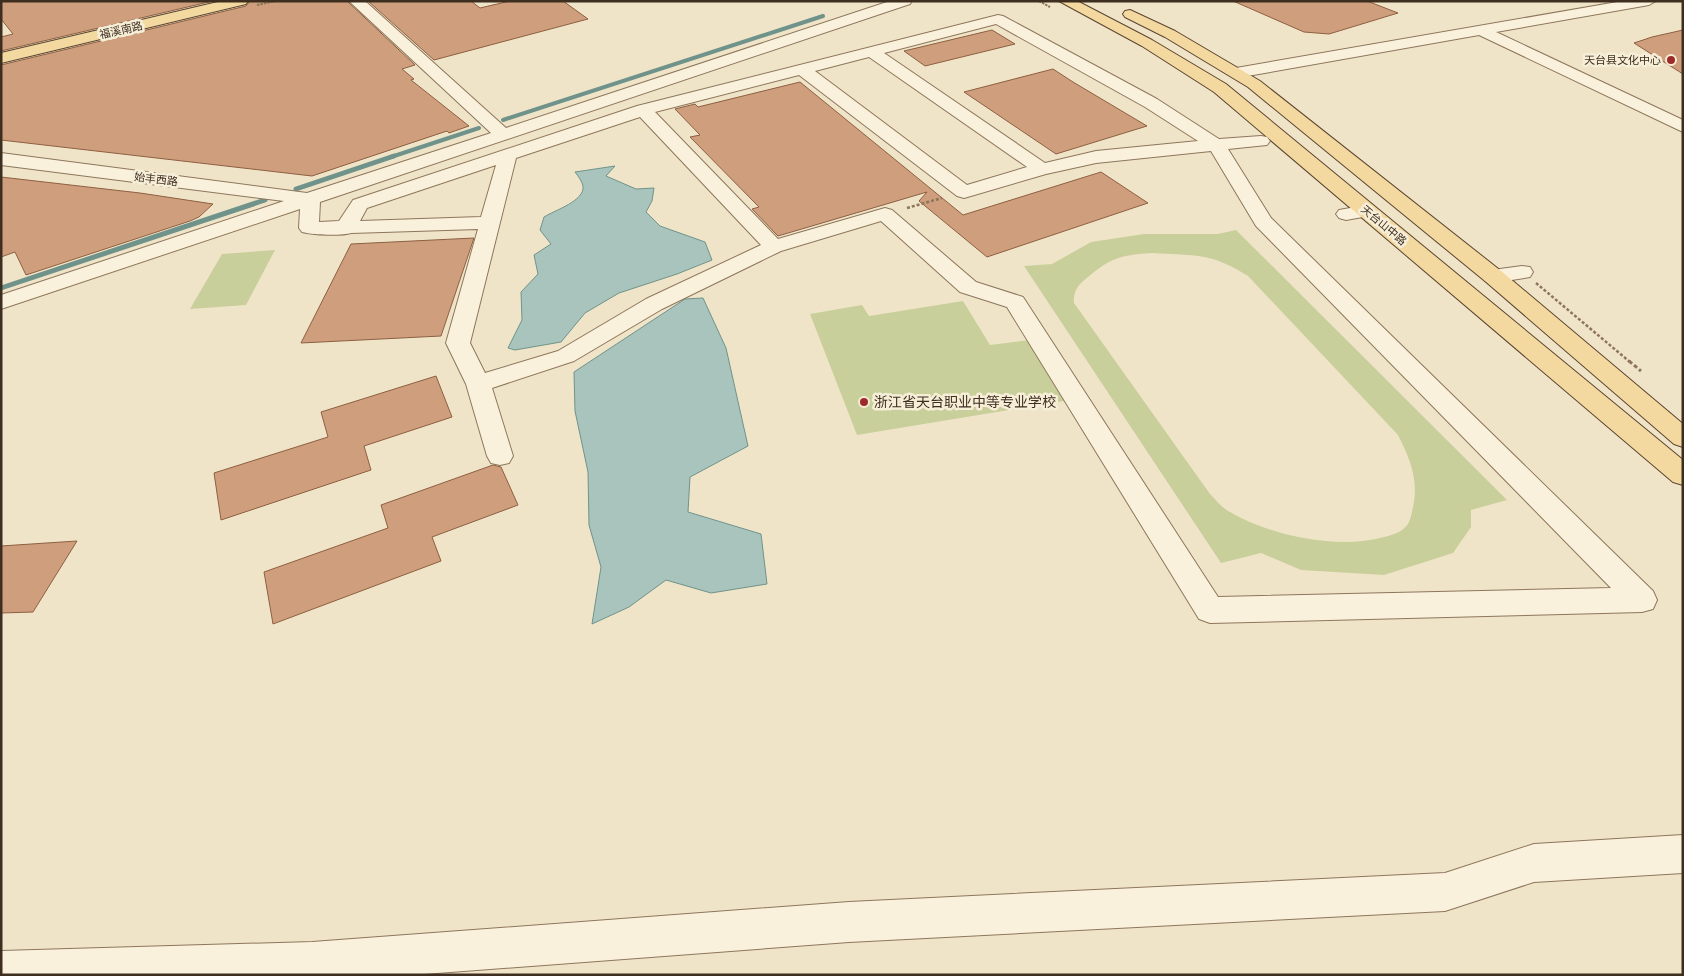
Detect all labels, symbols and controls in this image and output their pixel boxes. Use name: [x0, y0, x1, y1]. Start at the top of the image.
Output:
street label: 福溪南路: [98, 16, 144, 42]
place label: 天台县文化中心: [1584, 51, 1661, 67]
marker: 天台县文化中心: [1665, 54, 1677, 66]
street label: 始丰西路: [133, 167, 179, 189]
street label: 天台山中路: [1358, 200, 1411, 248]
place label: 浙江省天台职业中等专业学校: [874, 391, 1056, 411]
marker: 浙江省天台职业中等专业学校: [858, 396, 870, 408]

